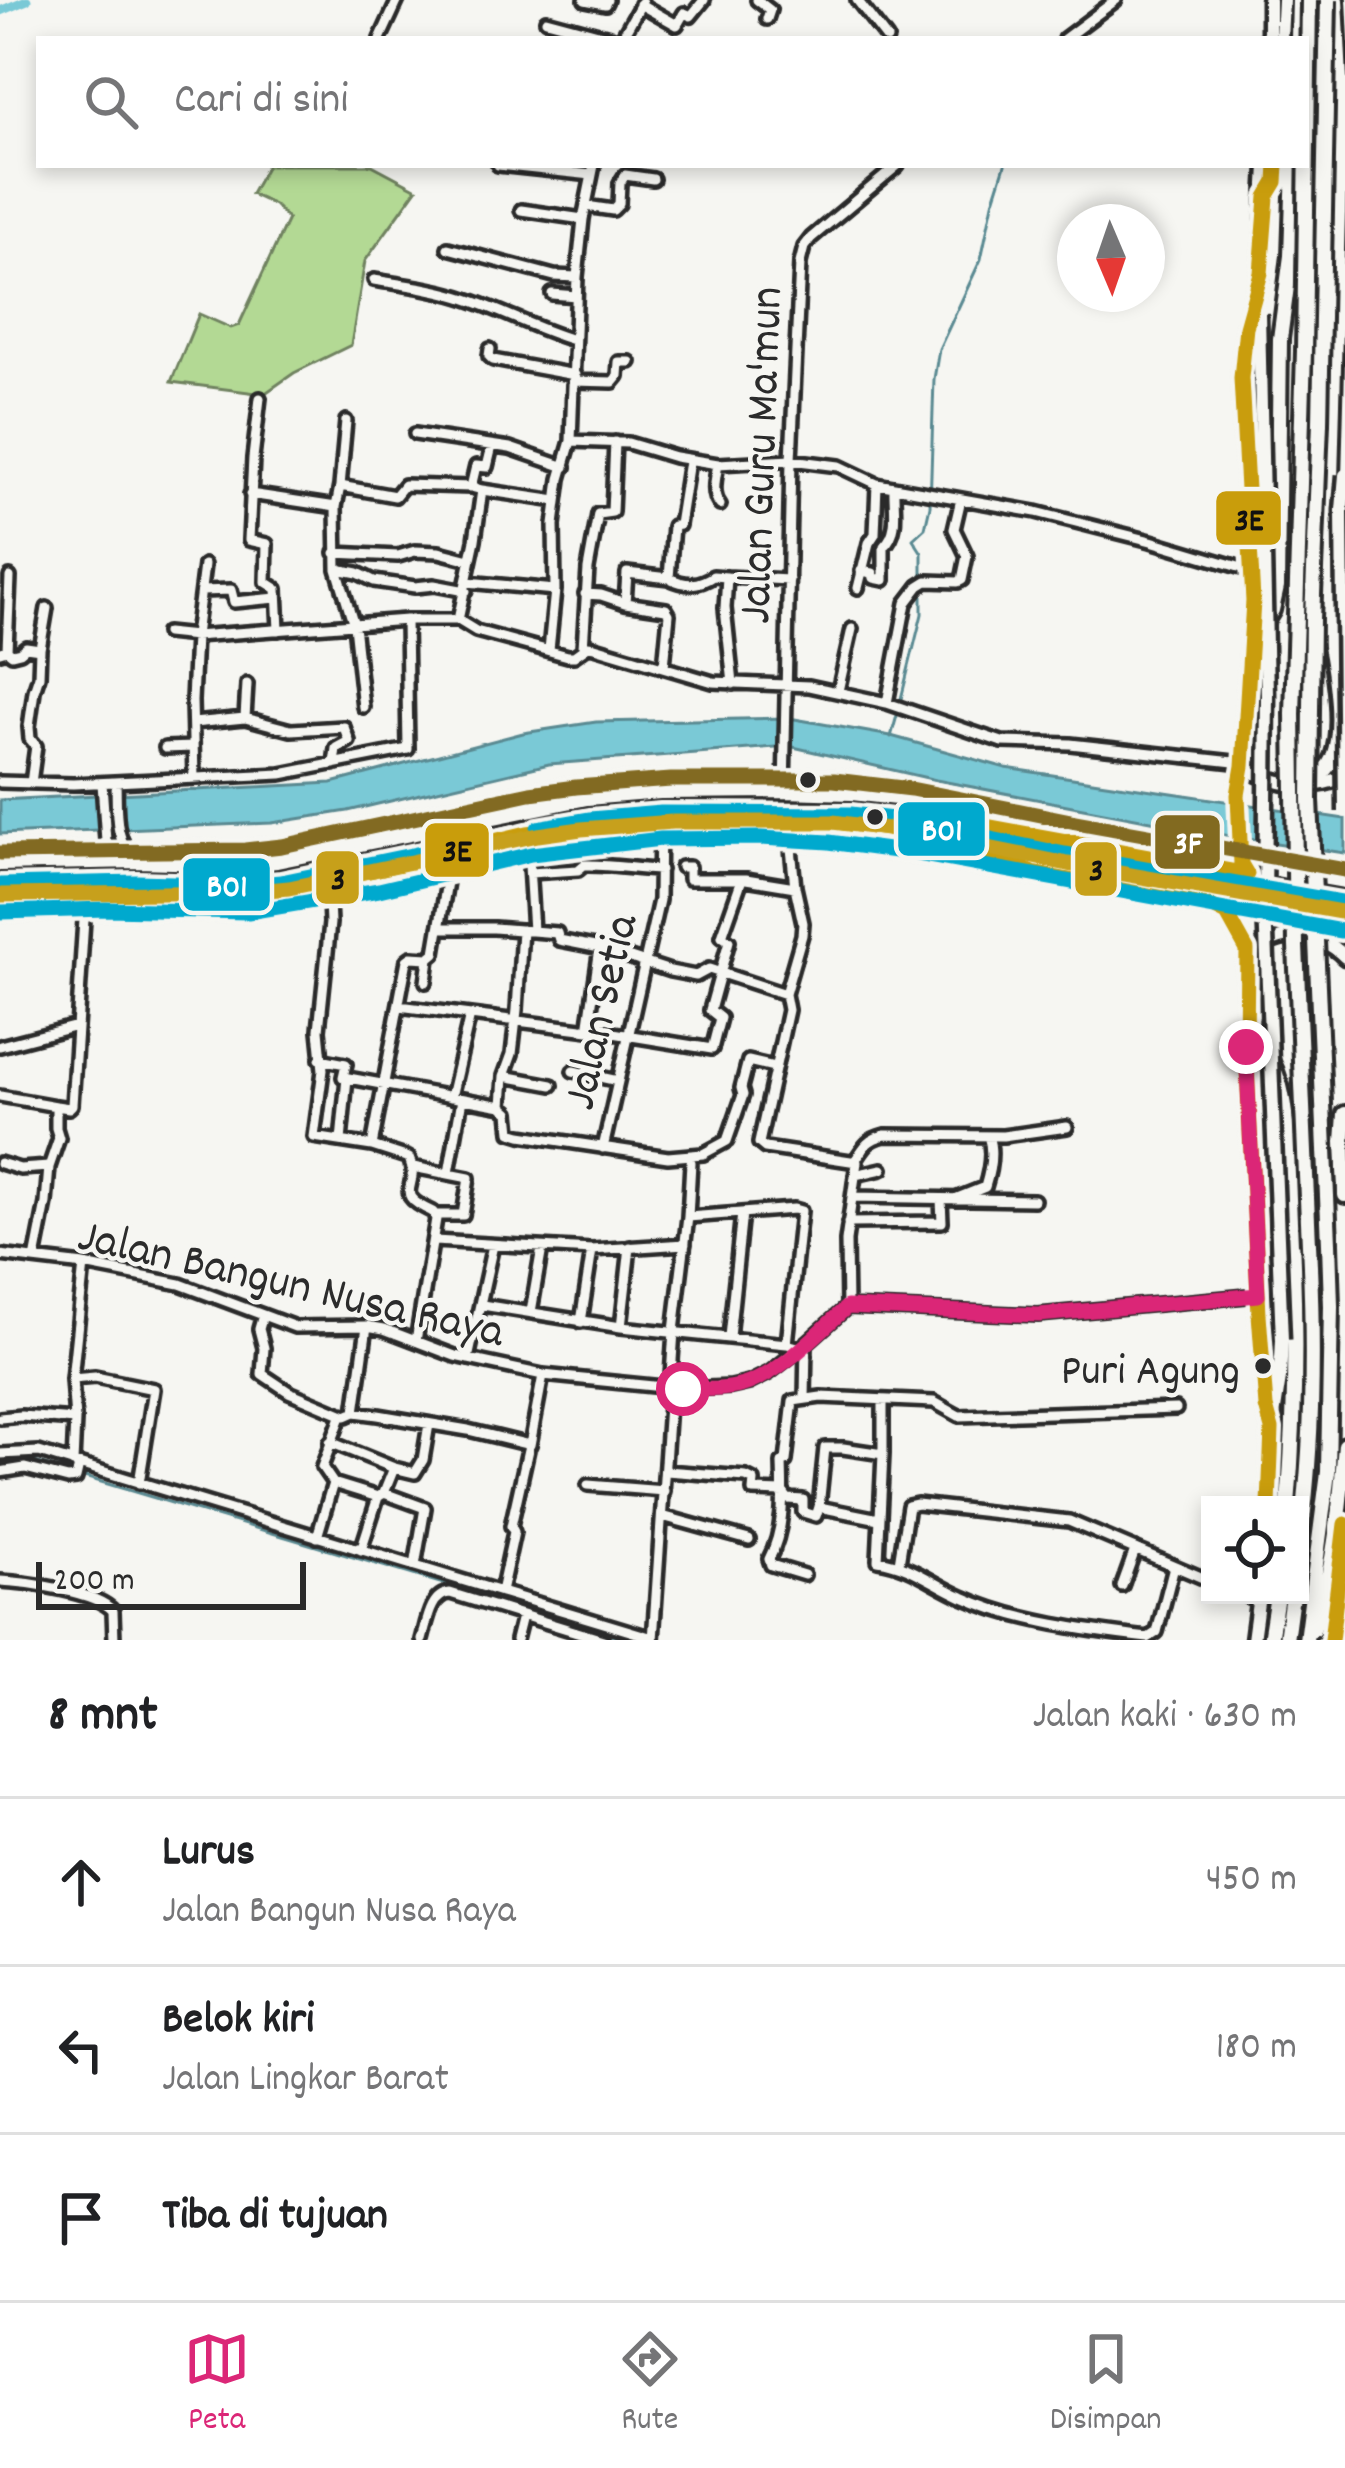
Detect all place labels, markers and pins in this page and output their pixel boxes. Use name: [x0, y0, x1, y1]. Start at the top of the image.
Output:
unlabelled marker: [797, 769, 819, 791]
unlabelled marker: [864, 806, 886, 828]
place label: Puri Agung: [1061, 1342, 1240, 1406]
marker: Puri Agung: [1252, 1355, 1274, 1377]

